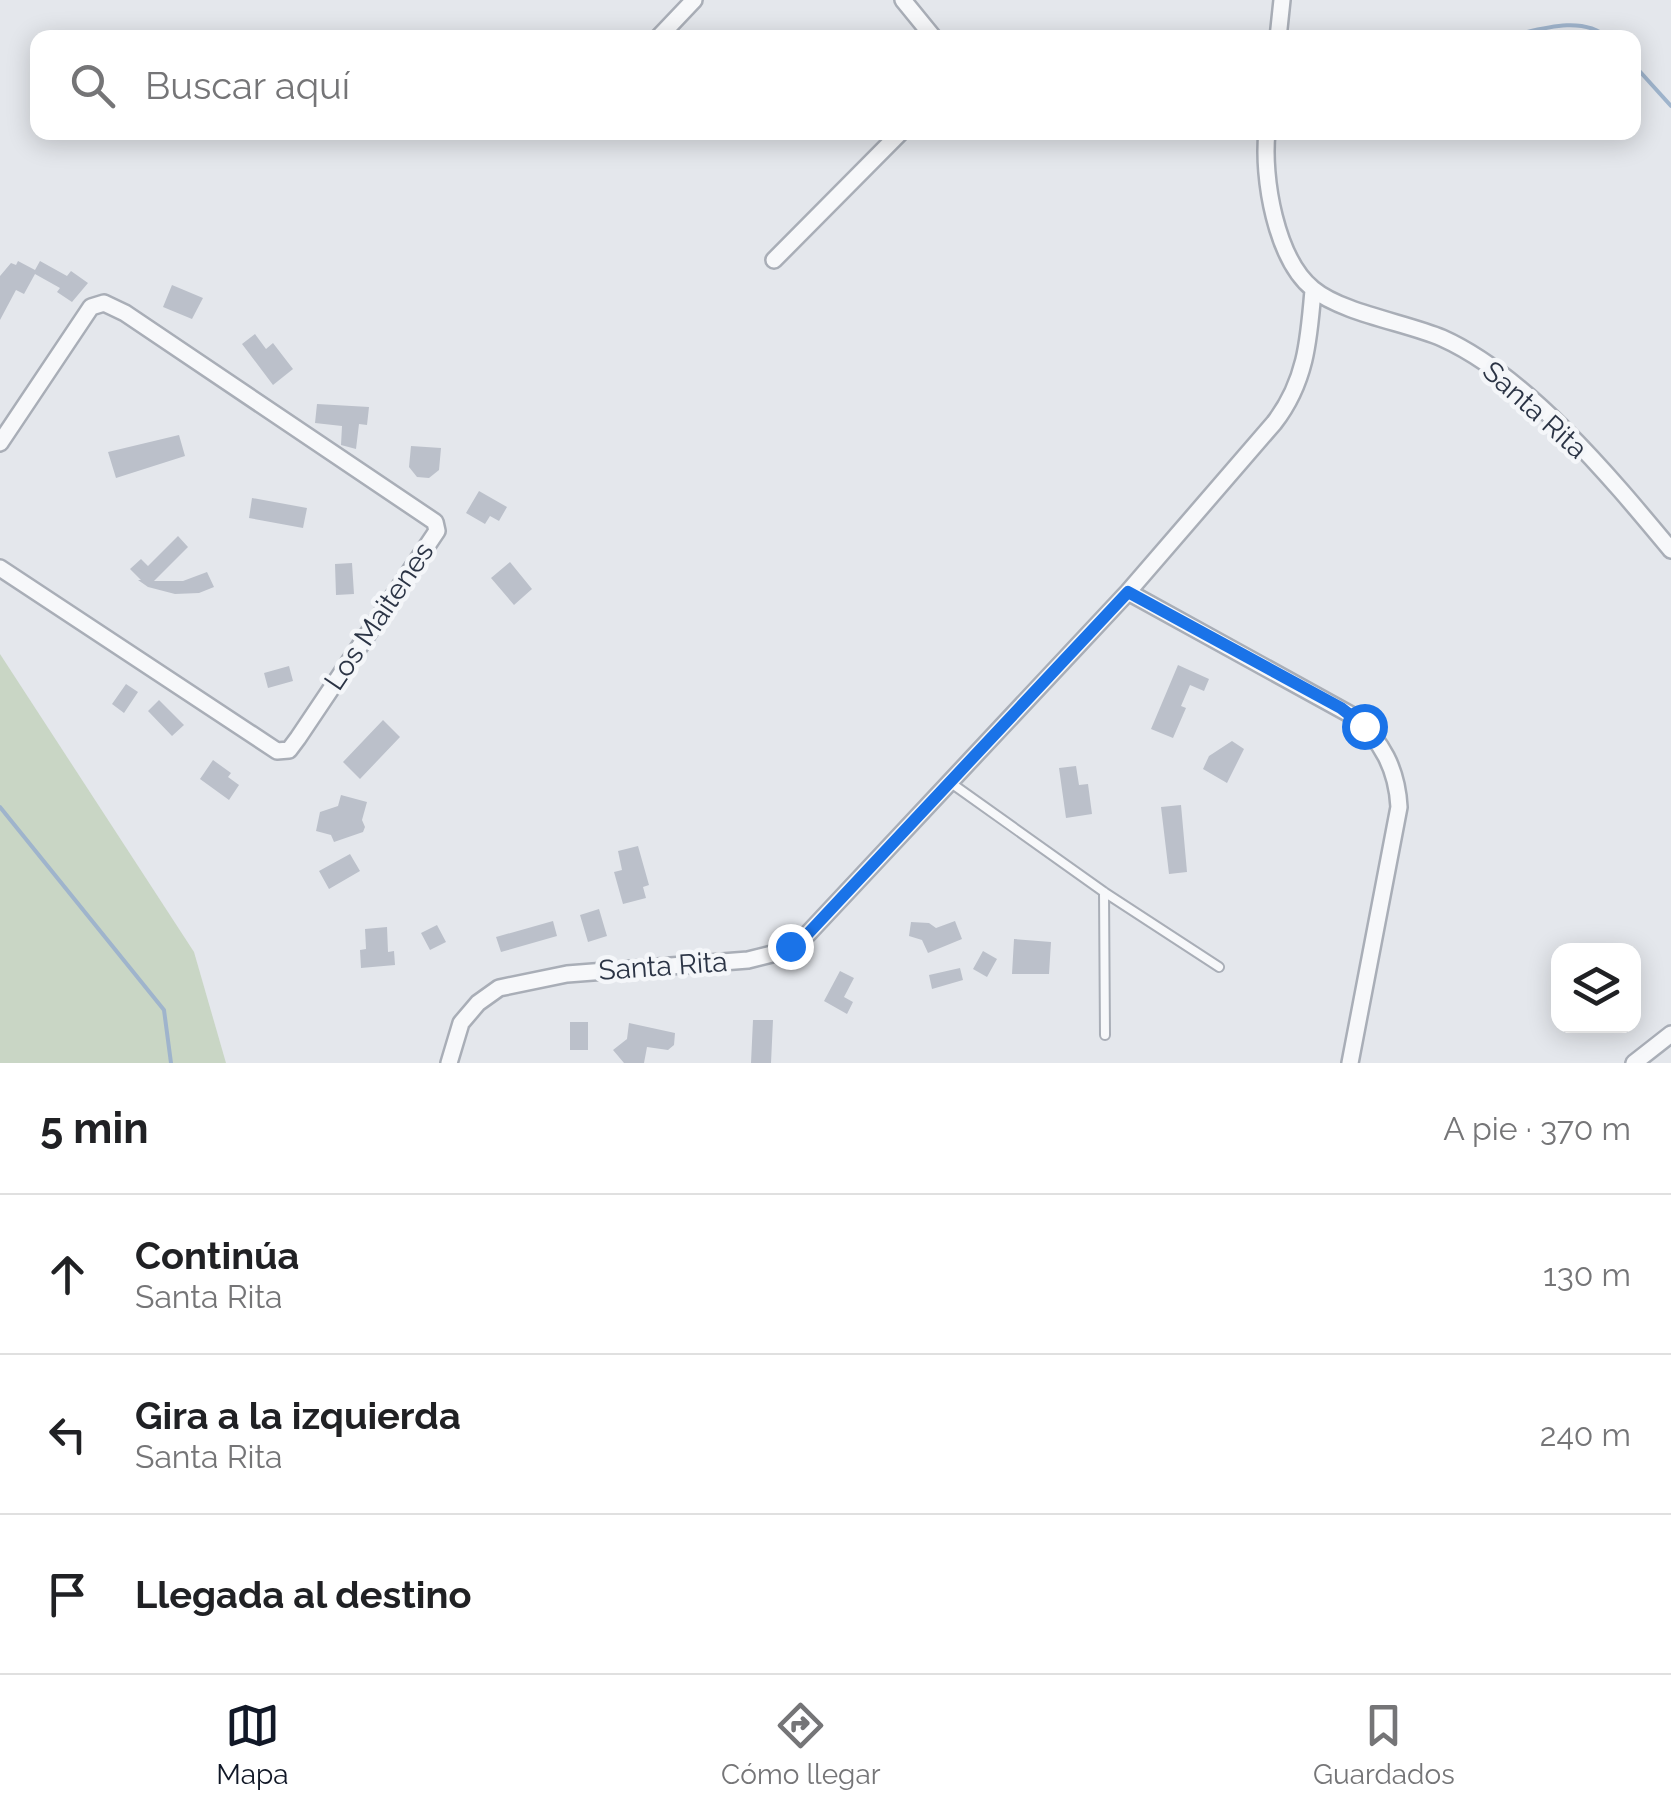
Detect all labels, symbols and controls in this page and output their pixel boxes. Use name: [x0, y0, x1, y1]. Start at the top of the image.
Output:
search box: [30, 30, 1641, 140]
icon: search: [65, 58, 120, 113]
text: Buscar aquí: [145, 63, 350, 108]
street label: Santa Rita: [1476, 355, 1594, 465]
street label: Los Maitenes: [318, 536, 440, 696]
route start: [1342, 704, 1388, 750]
route end: [768, 924, 814, 970]
map controls: [1551, 943, 1641, 1033]
button: layers: [1551, 943, 1641, 1033]
street label: Santa Rita: [597, 945, 729, 987]
text: 5 min: [40, 1104, 149, 1153]
text: A pie · 370 m: [1443, 1110, 1631, 1147]
text: Continúa: [135, 1233, 299, 1278]
icon: ahead: [40, 1247, 95, 1302]
text: 130 m: [1543, 1256, 1631, 1293]
text: Santa Rita: [135, 1278, 283, 1315]
text: Gira a la izquierda: [135, 1393, 461, 1438]
icon: left: [40, 1407, 95, 1462]
text: 240 m: [1540, 1416, 1631, 1453]
text: Santa Rita: [135, 1438, 283, 1475]
icon: arrive: [40, 1567, 95, 1622]
text: Llegada al destino: [135, 1572, 472, 1617]
tab: Mapa: [216, 1698, 288, 1791]
tab: Cómo llegar: [721, 1698, 881, 1791]
tab: Guardados: [1313, 1698, 1455, 1791]

